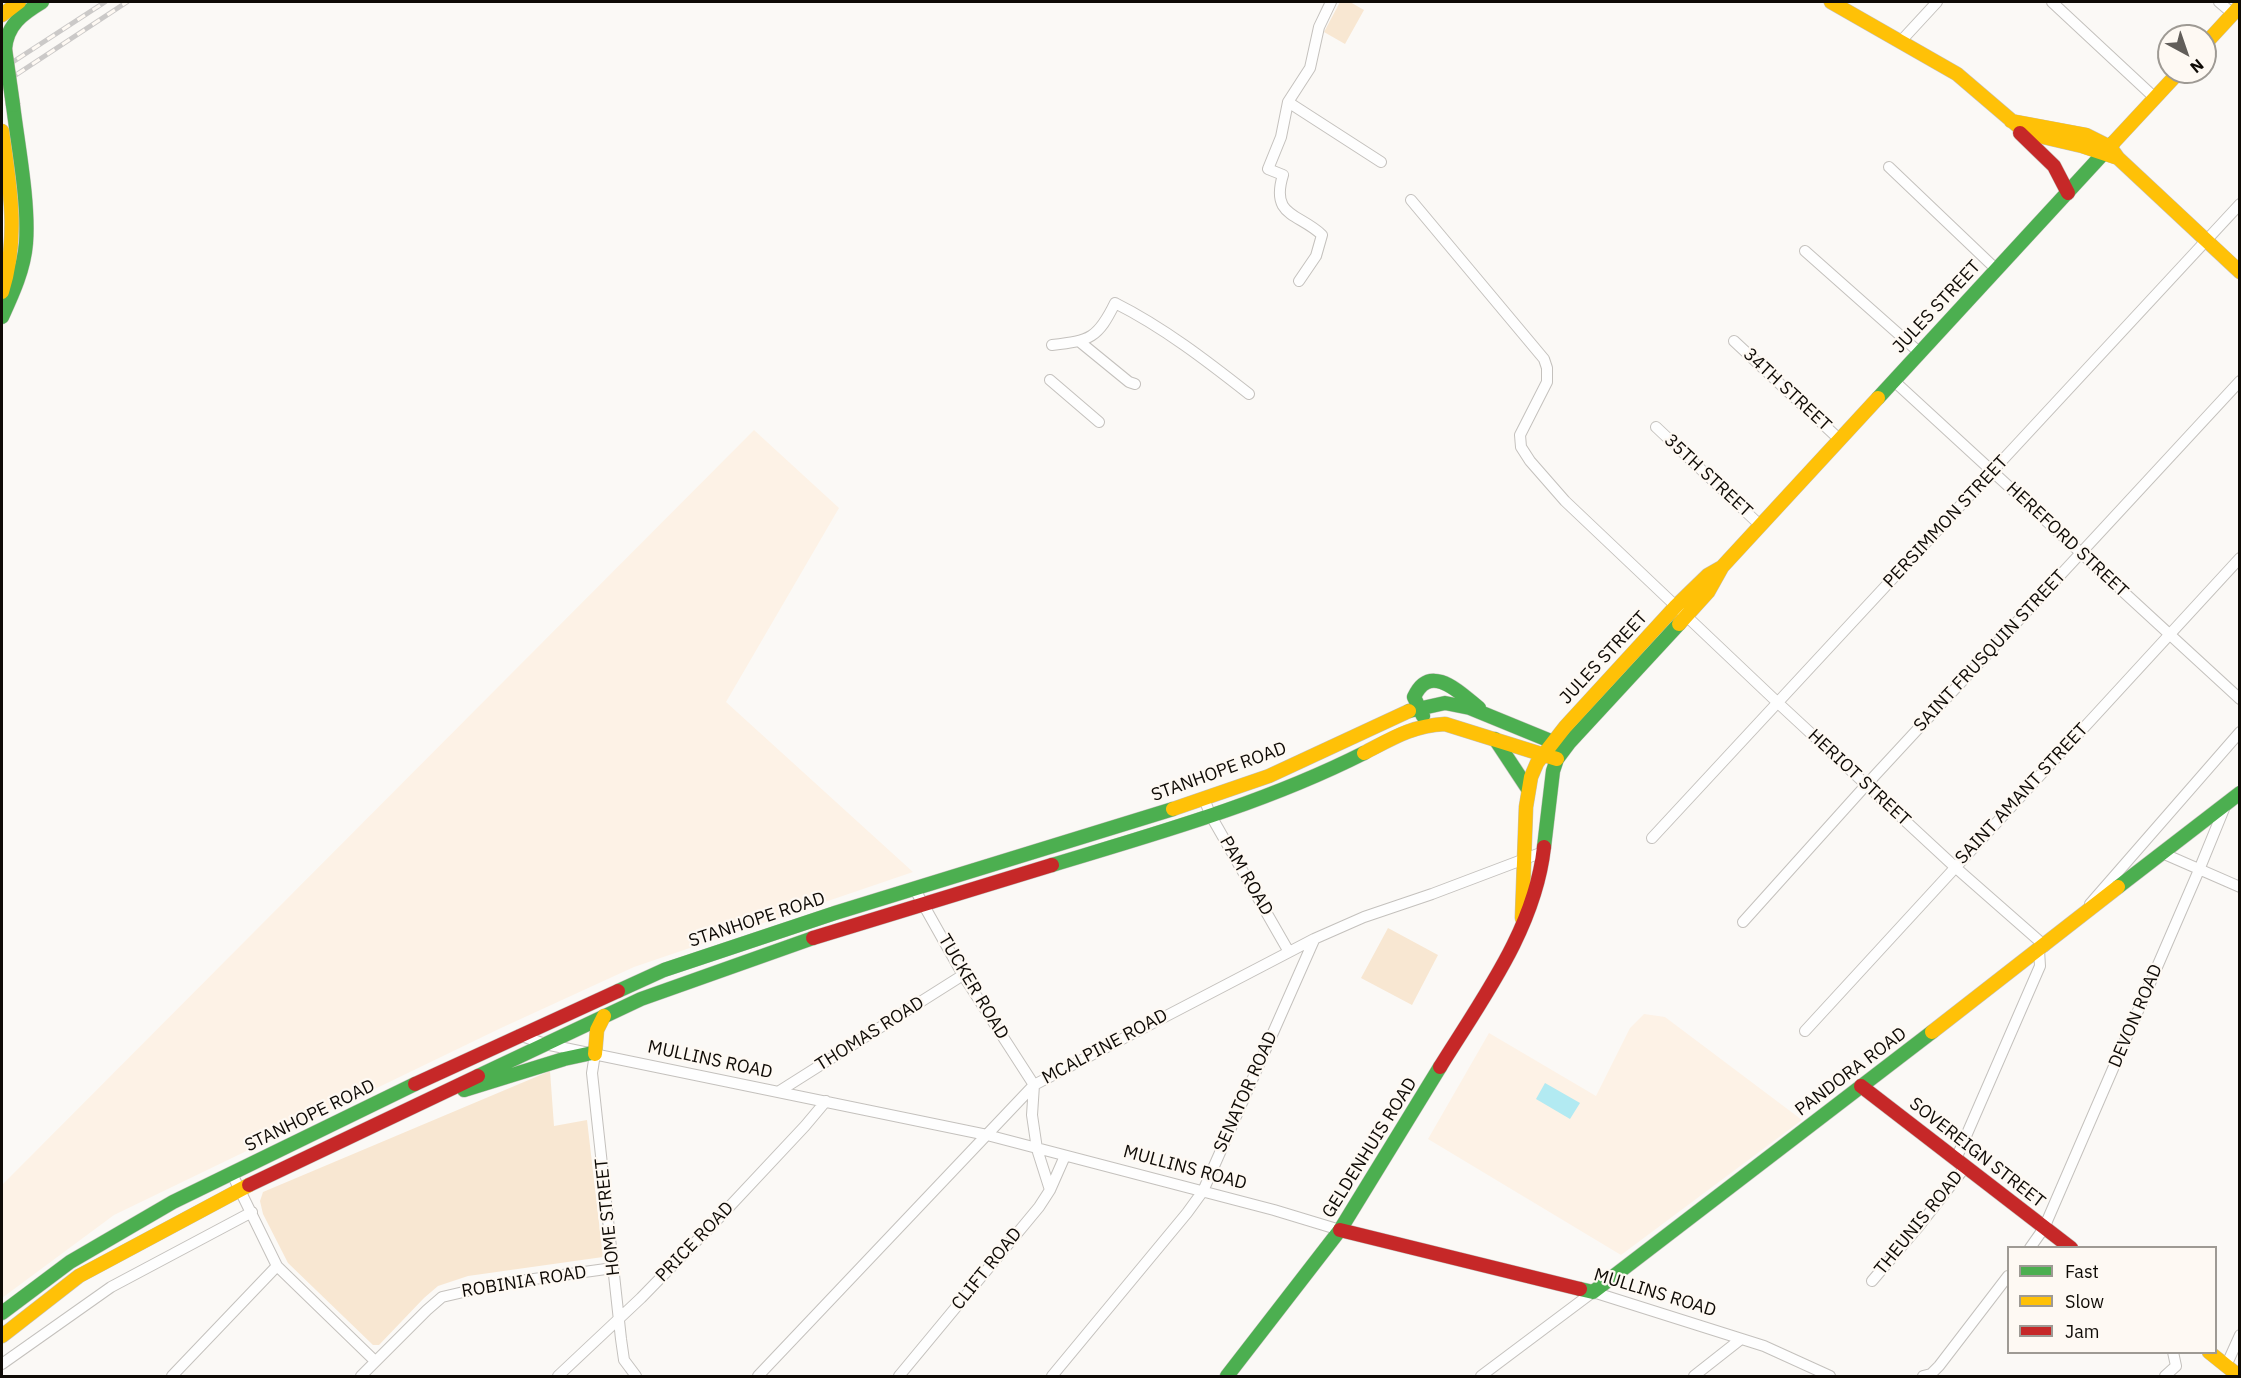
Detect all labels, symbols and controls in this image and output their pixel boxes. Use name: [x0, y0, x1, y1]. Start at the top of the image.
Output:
north arrow: [2157, 24, 2217, 84]
text: N: [2186, 55, 2208, 78]
street label: JULES STREET: [1889, 256, 1985, 358]
street label: 34TH STREET: [1739, 344, 1835, 436]
street label: 35TH STREET: [1660, 430, 1756, 522]
street label: PERSIMMON STREET: [1879, 451, 2013, 593]
street label: HEREFORD STREET: [2002, 478, 2132, 602]
street label: SAINT FRUSQUIN STREET: [1909, 566, 2071, 736]
street label: JULES STREET: [1556, 607, 1652, 709]
street label: SAINT AMANT STREET: [1951, 719, 2093, 869]
street label: HERIOT STREET: [1803, 725, 1915, 831]
street label: STANHOPE ROAD: [1149, 738, 1289, 806]
street label: PAM ROAD: [1215, 833, 1277, 919]
street label: STANHOPE ROAD: [686, 888, 828, 952]
street label: TUCKER ROAD: [933, 931, 1013, 1043]
street label: DEVON ROAD: [2105, 961, 2167, 1071]
street label: THOMAS ROAD: [812, 992, 928, 1076]
street label: MCALPINE ROAD: [1038, 1005, 1172, 1089]
street label: PANDORA ROAD: [1791, 1023, 1911, 1121]
street label: SENATOR ROAD: [1210, 1028, 1282, 1156]
street label: MULLINS ROAD: [646, 1036, 774, 1084]
street label: GELDENHUIS ROAD: [1318, 1074, 1422, 1222]
street label: STANHOPE ROAD: [241, 1075, 379, 1157]
street label: SOVEREIGN STREET: [1905, 1093, 2049, 1213]
street label: MULLINS ROAD: [1121, 1141, 1249, 1195]
street label: HOME STREET: [591, 1157, 625, 1277]
street label: THEUNIS ROAD: [1870, 1167, 1968, 1279]
street label: PRICE ROAD: [651, 1197, 739, 1287]
street label: CLIFT ROAD: [947, 1224, 1027, 1314]
legend: [2007, 1246, 2217, 1354]
text: Fast: [2065, 1260, 2099, 1283]
street label: ROBINIA ROAD: [460, 1261, 588, 1303]
street label: MULLINS ROAD: [1591, 1264, 1719, 1322]
text: Slow: [2065, 1290, 2104, 1313]
text: Jam: [2065, 1320, 2100, 1343]

